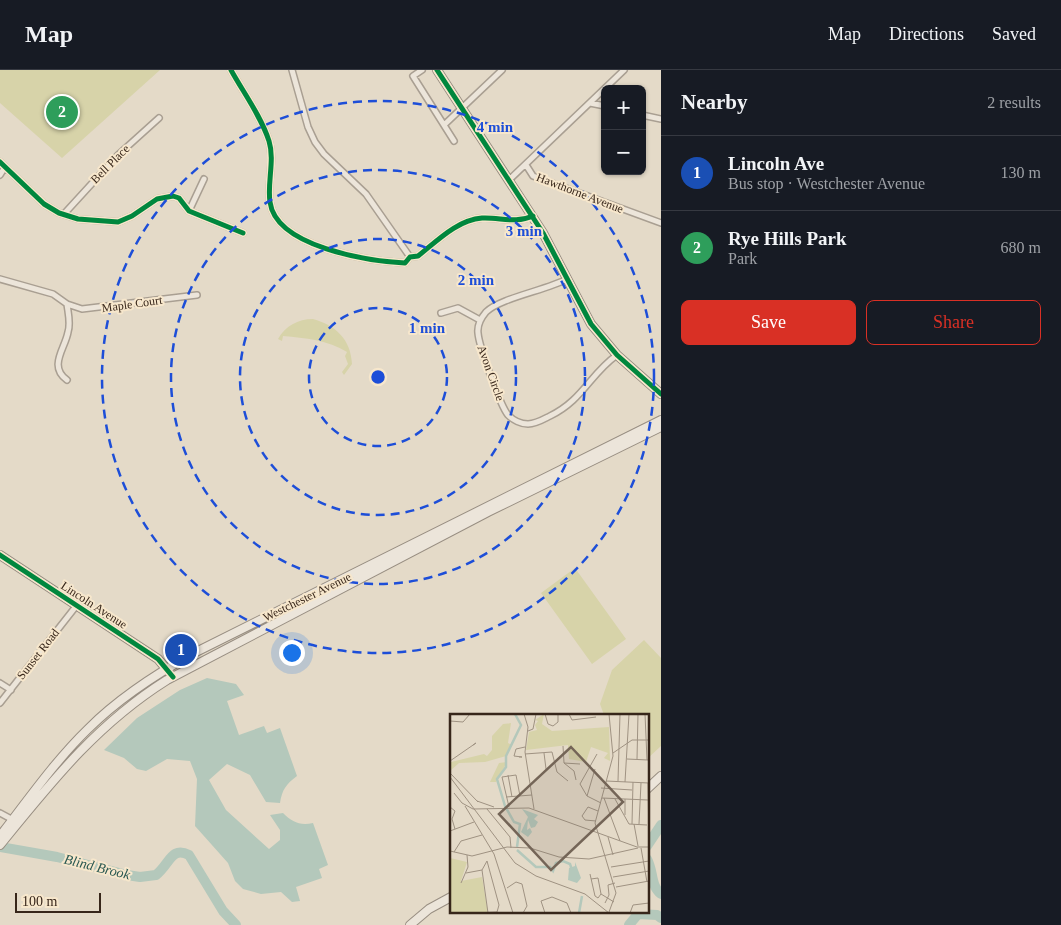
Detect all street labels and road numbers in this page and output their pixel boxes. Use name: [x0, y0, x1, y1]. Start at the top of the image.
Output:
street label: Bell Place: [88, 142, 132, 186]
street label: Hawthorne Avenue: [535, 170, 625, 216]
street label: Maple Court: [101, 293, 164, 315]
street label: Avon Circle: [474, 343, 508, 403]
street label: Westchester Avenue: [261, 570, 353, 624]
street label: Lincoln Avenue: [58, 578, 130, 632]
street label: Sunset Road: [14, 626, 62, 682]

